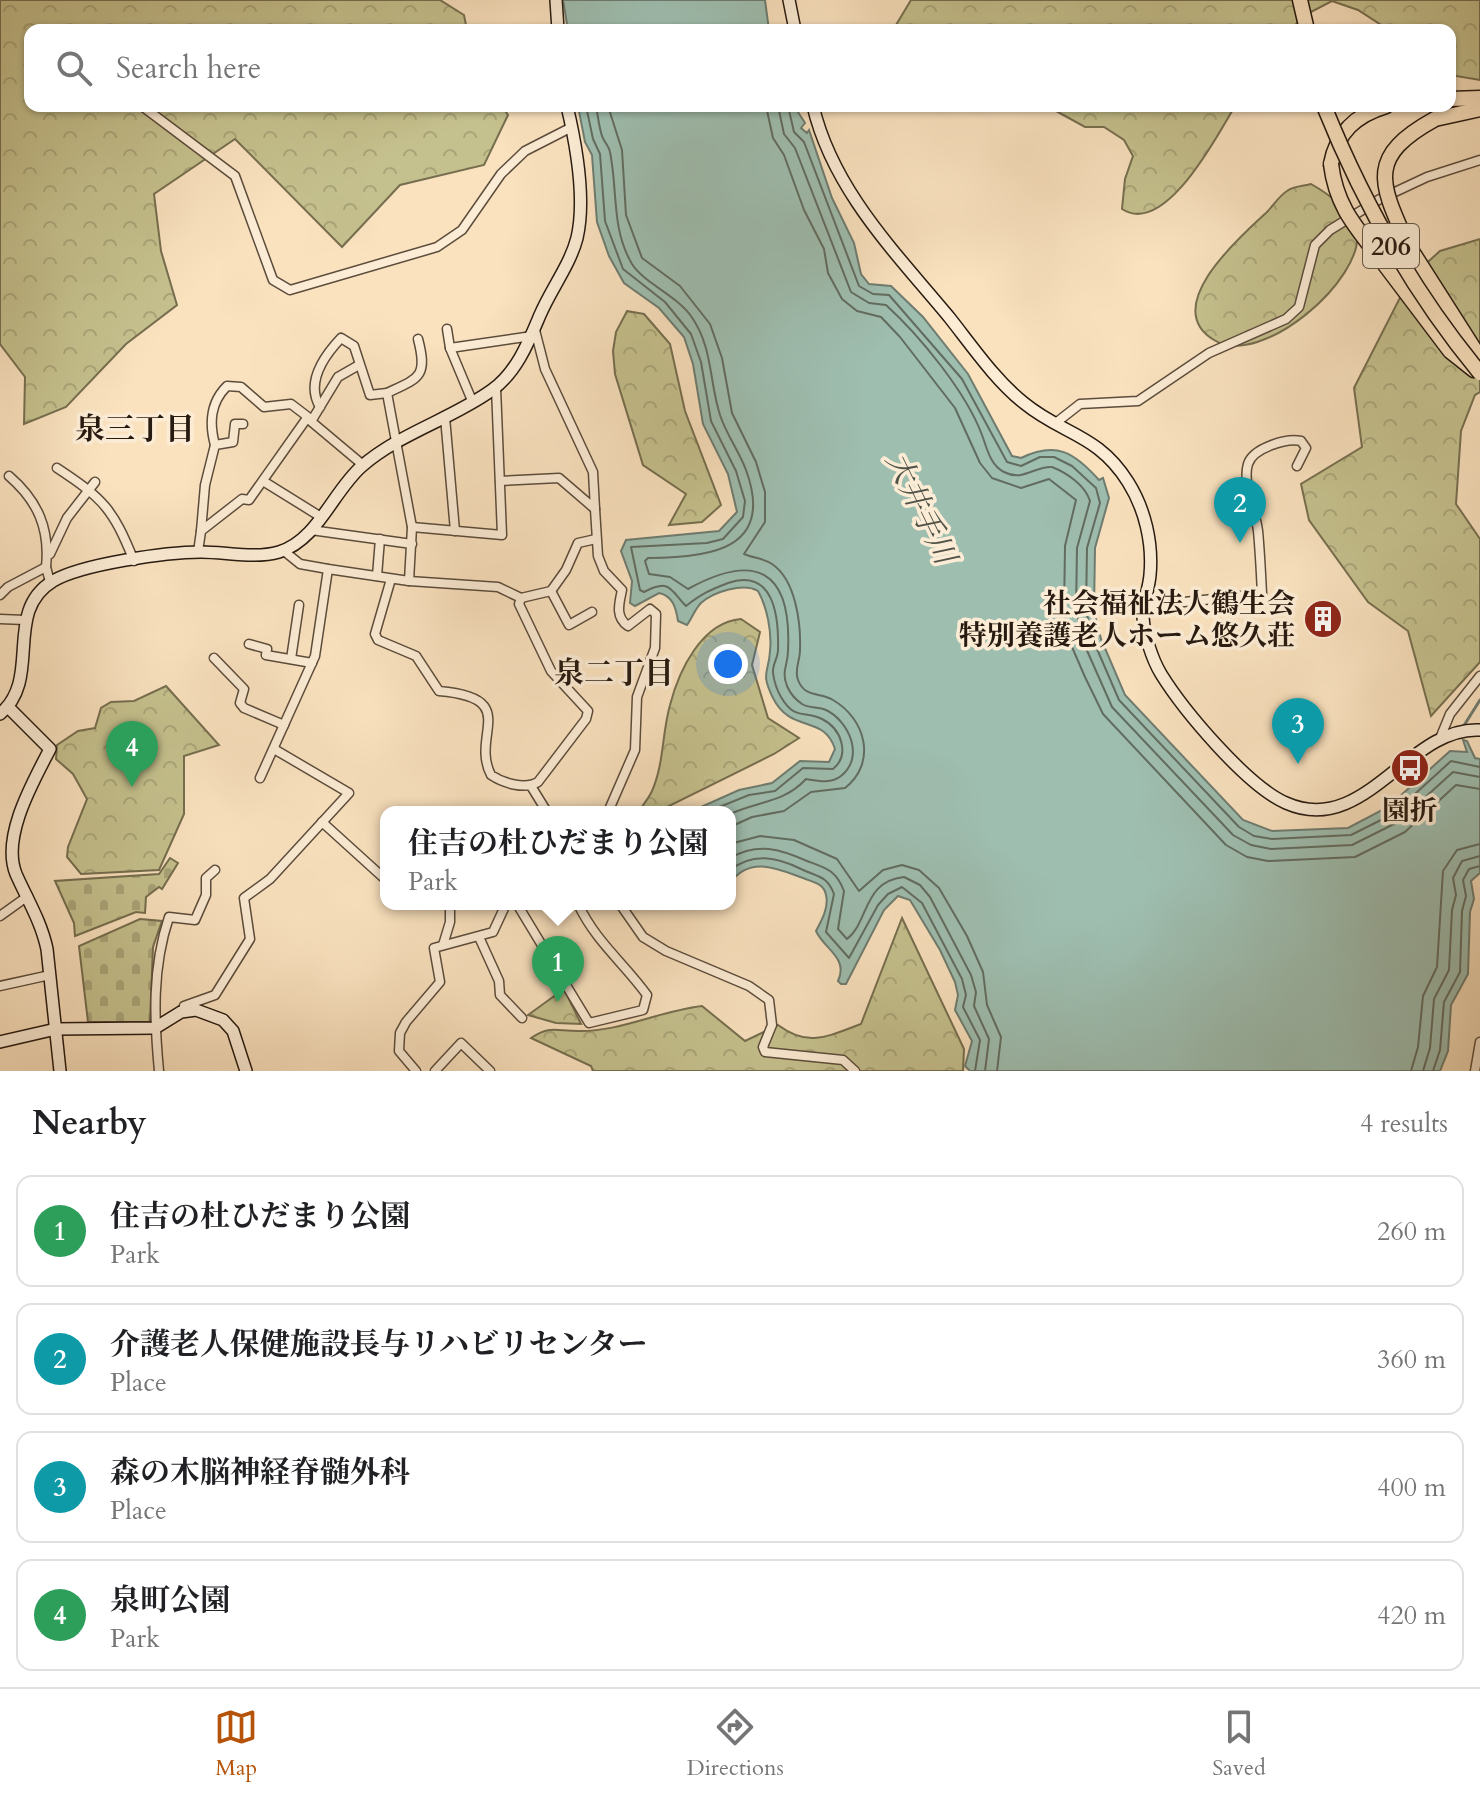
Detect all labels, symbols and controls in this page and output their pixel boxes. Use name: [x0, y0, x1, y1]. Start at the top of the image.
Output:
search box: [24, 24, 1456, 112]
icon: search: [52, 46, 96, 90]
text: Search here: [116, 48, 261, 89]
road number: 206: [1363, 224, 1419, 268]
district label: 泉三丁目: [75, 409, 195, 450]
water label: 大井手川: [876, 445, 967, 574]
pin: 2: [1214, 477, 1266, 543]
place label: 社会福祉法人鶴生会 特別養護老人ホーム悠久荘: [959, 585, 1295, 655]
building icon: 社会福祉法人鶴生会 特別養護老人ホーム悠久荘: [1302, 598, 1344, 640]
your location: [708, 644, 748, 684]
district label: 泉二丁目: [554, 653, 674, 694]
pin: 3: [1272, 698, 1324, 764]
pin: 4: [106, 721, 158, 787]
bus stop icon: 園折: [1389, 747, 1431, 789]
place label: 園折: [1382, 792, 1438, 830]
popup: [380, 806, 736, 910]
text: 住吉の杜ひだまり公園: [408, 823, 708, 864]
text: Park: [408, 864, 458, 899]
pin: 1: [532, 936, 584, 1002]
text: Nearby: [32, 1100, 147, 1146]
text: 4 results: [1360, 1106, 1448, 1141]
text: 住吉の杜ひだまり公園: [110, 1196, 410, 1237]
text: 1: [53, 1214, 67, 1249]
text: 260 m: [1377, 1214, 1446, 1249]
text: Park: [110, 1237, 160, 1272]
text: 介護老人保健施設長与リハビリセンター: [110, 1324, 648, 1365]
text: 2: [53, 1342, 67, 1377]
text: 360 m: [1377, 1342, 1446, 1377]
text: Place: [110, 1365, 167, 1400]
text: 森の木脳神経脊髄外科: [110, 1452, 410, 1493]
text: 3: [53, 1470, 67, 1505]
text: 400 m: [1377, 1470, 1446, 1505]
text: Place: [110, 1493, 167, 1528]
text: 泉町公園: [110, 1580, 230, 1621]
text: 4: [53, 1598, 67, 1633]
text: 420 m: [1377, 1598, 1446, 1633]
text: Park: [110, 1621, 160, 1656]
tab: Map: [214, 1705, 258, 1783]
tab: Directions: [687, 1705, 784, 1783]
tab: Saved: [1212, 1705, 1266, 1783]

